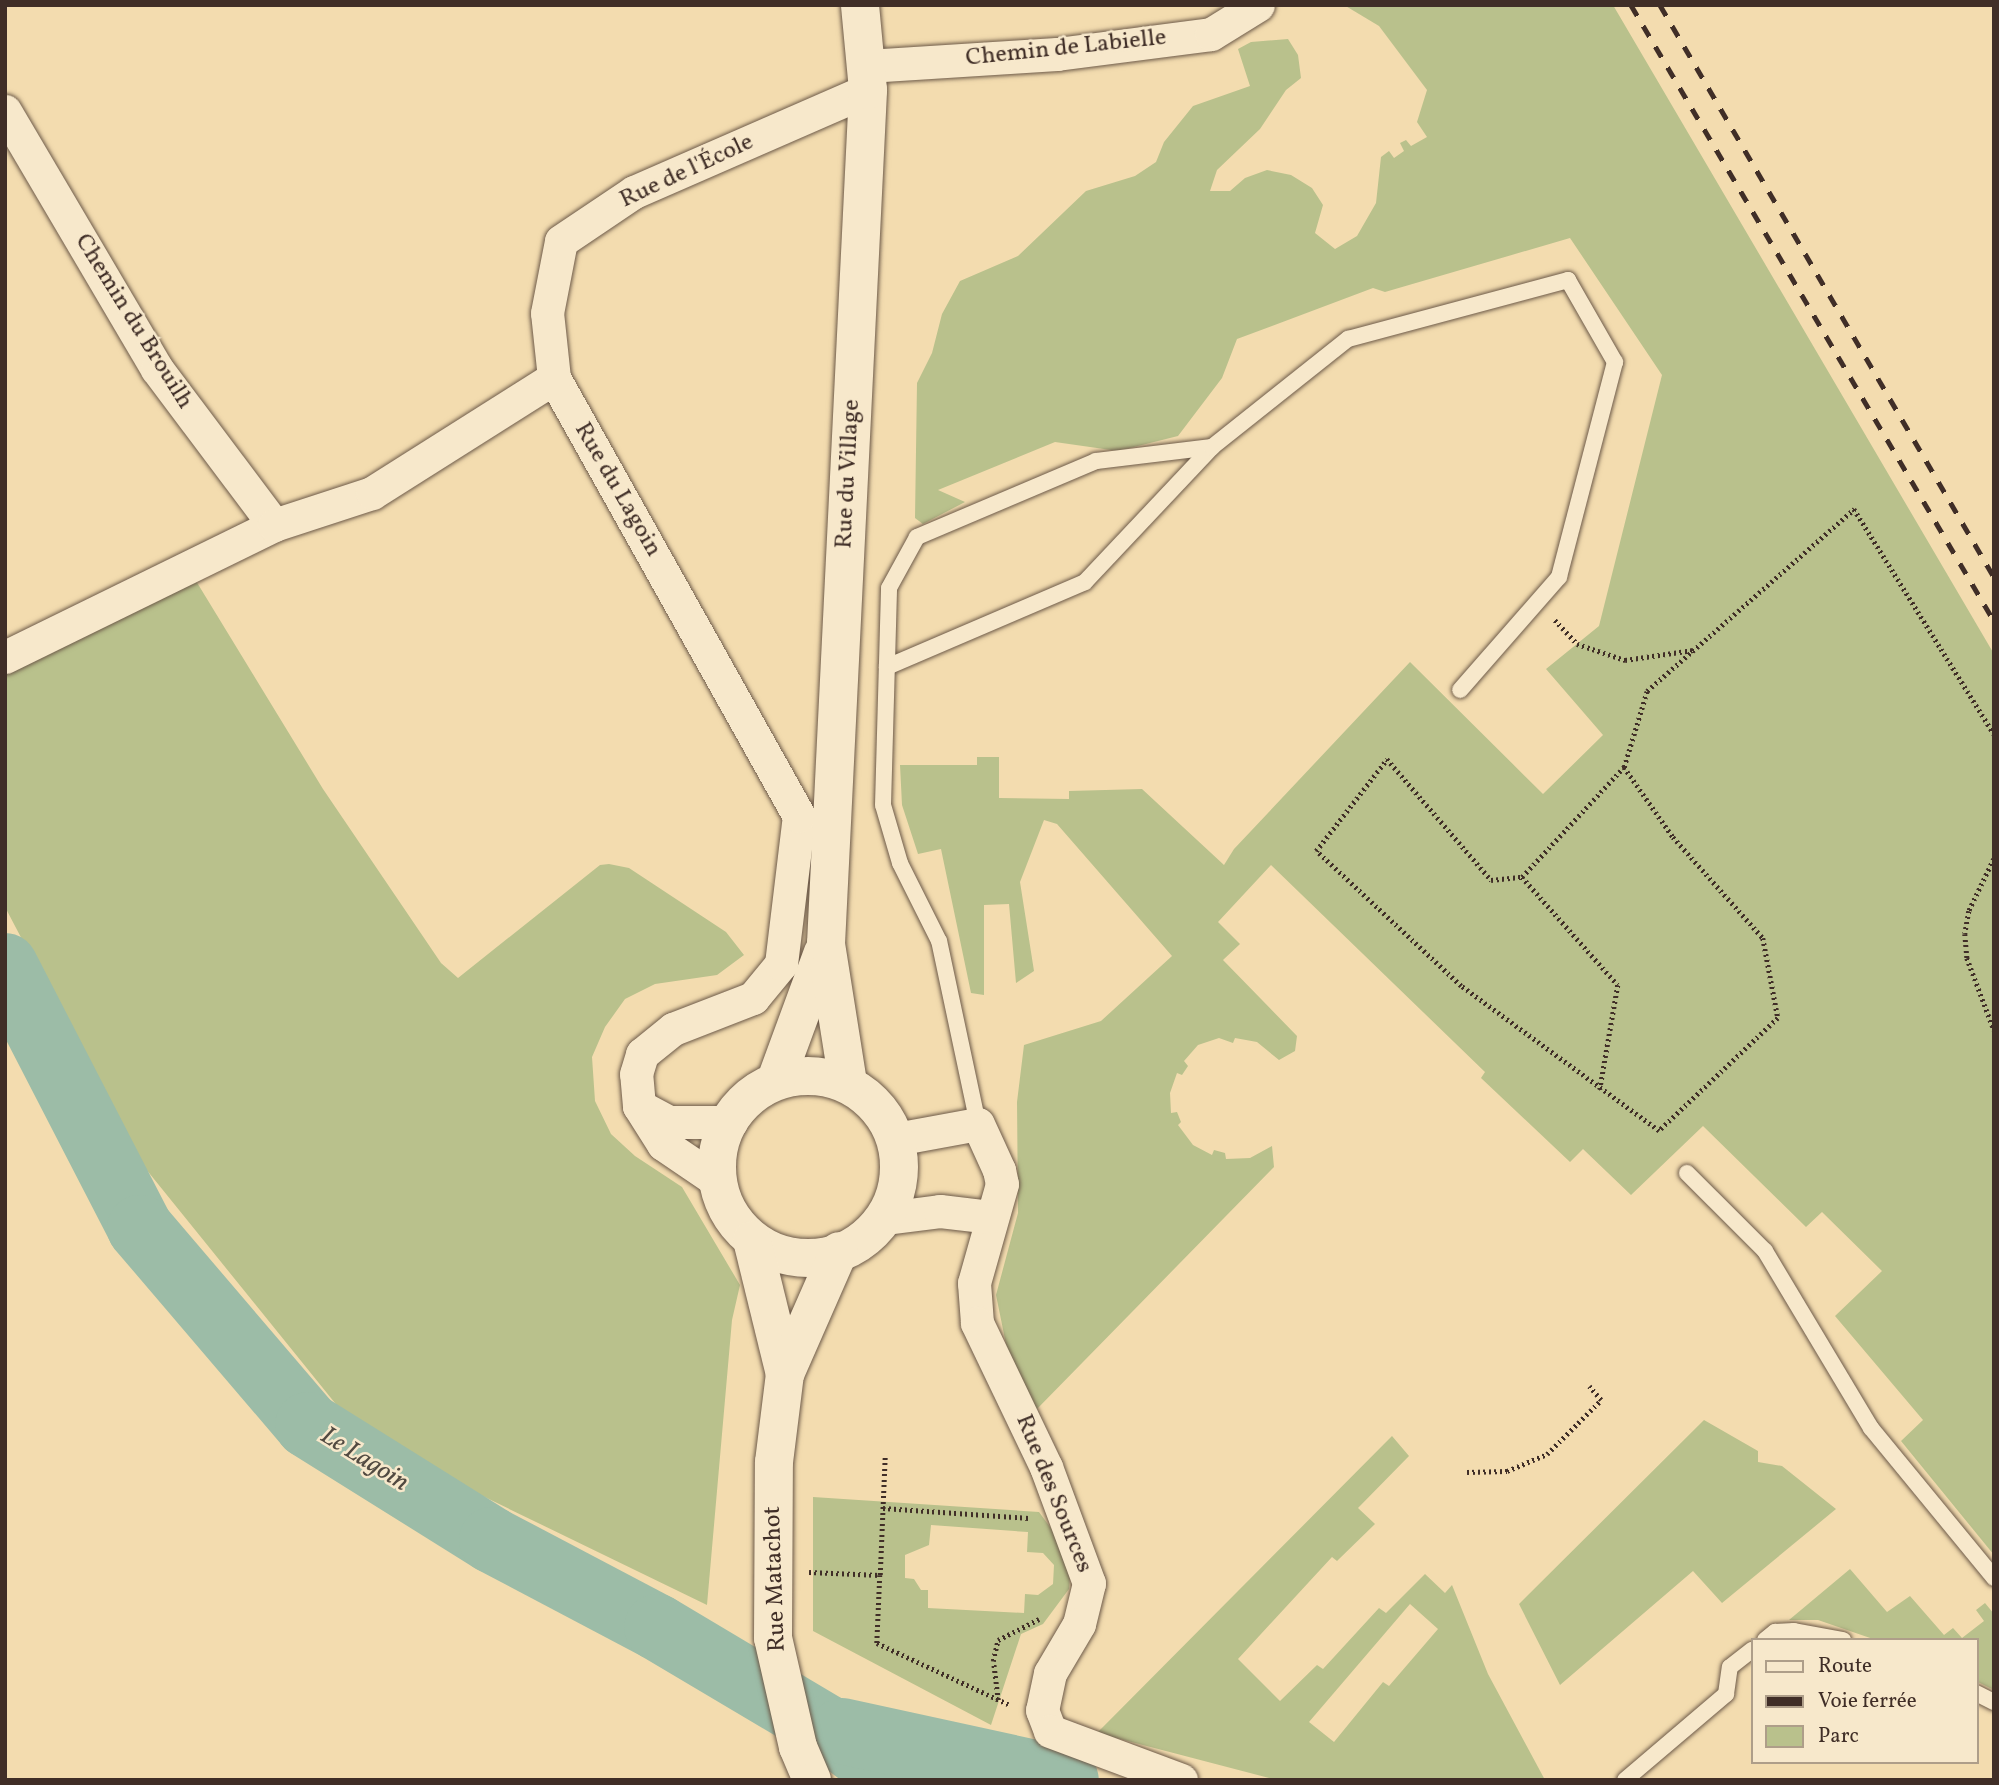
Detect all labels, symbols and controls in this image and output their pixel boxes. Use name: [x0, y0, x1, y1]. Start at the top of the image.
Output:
street label: Chemin de Labielle: [964, 24, 1168, 74]
street label: Rue de l'École: [616, 129, 758, 215]
street label: Chemin du Brouilh: [68, 229, 198, 415]
street label: Rue du Village: [831, 398, 867, 550]
street label: Rue du Lagoin: [567, 418, 667, 562]
street label: Rue des Sources: [1008, 1411, 1098, 1577]
water label: Le Lagoin: [314, 1421, 414, 1499]
street label: Rue Matachot: [759, 1506, 793, 1652]
legend: [1750, 1638, 1978, 1764]
text: Route: [1818, 1652, 1872, 1681]
text: Voie ferrée: [1818, 1687, 1917, 1716]
text: Parc: [1818, 1722, 1859, 1751]

